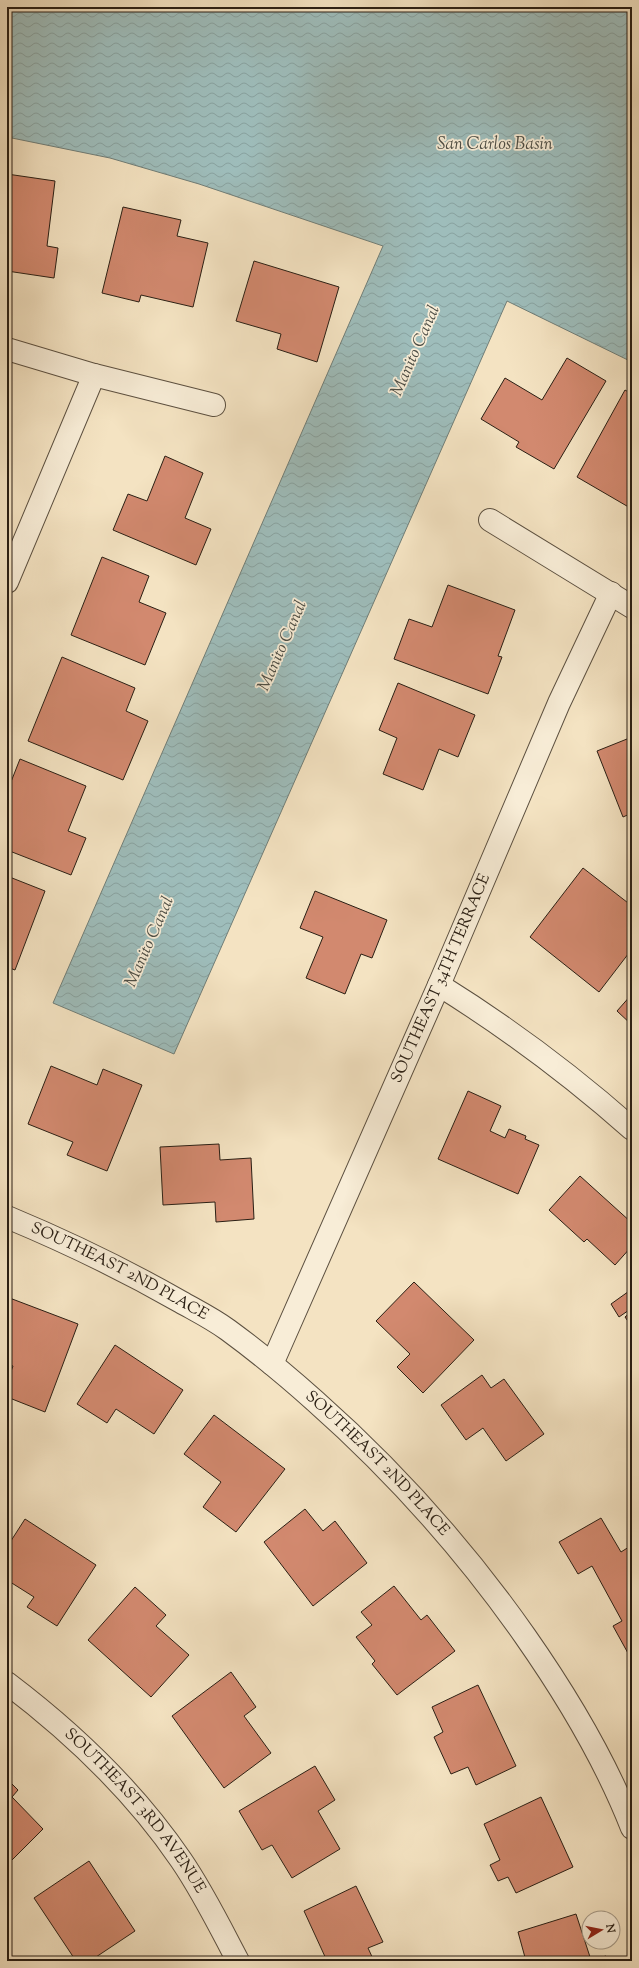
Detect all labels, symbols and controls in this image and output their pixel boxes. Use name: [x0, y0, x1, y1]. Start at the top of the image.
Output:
water label: San Carlos Basin: [437, 133, 553, 157]
water label: Manito Canal: [385, 302, 447, 400]
water label: Manito Canal: [252, 597, 314, 695]
street label: SOUTHEAST 34TH TERRACE: [386, 870, 497, 1087]
water label: Manito Canal: [119, 893, 181, 991]
street label: SOUTHEAST 2ND PLACE: [27, 1217, 213, 1327]
street label: SOUTHEAST 2ND PLACE: [300, 1386, 455, 1542]
street label: SOUTHEAST 3RD AVENUE: [59, 1723, 211, 1898]
north arrow: [581, 1910, 621, 1950]
text: N: [601, 1922, 619, 1934]

